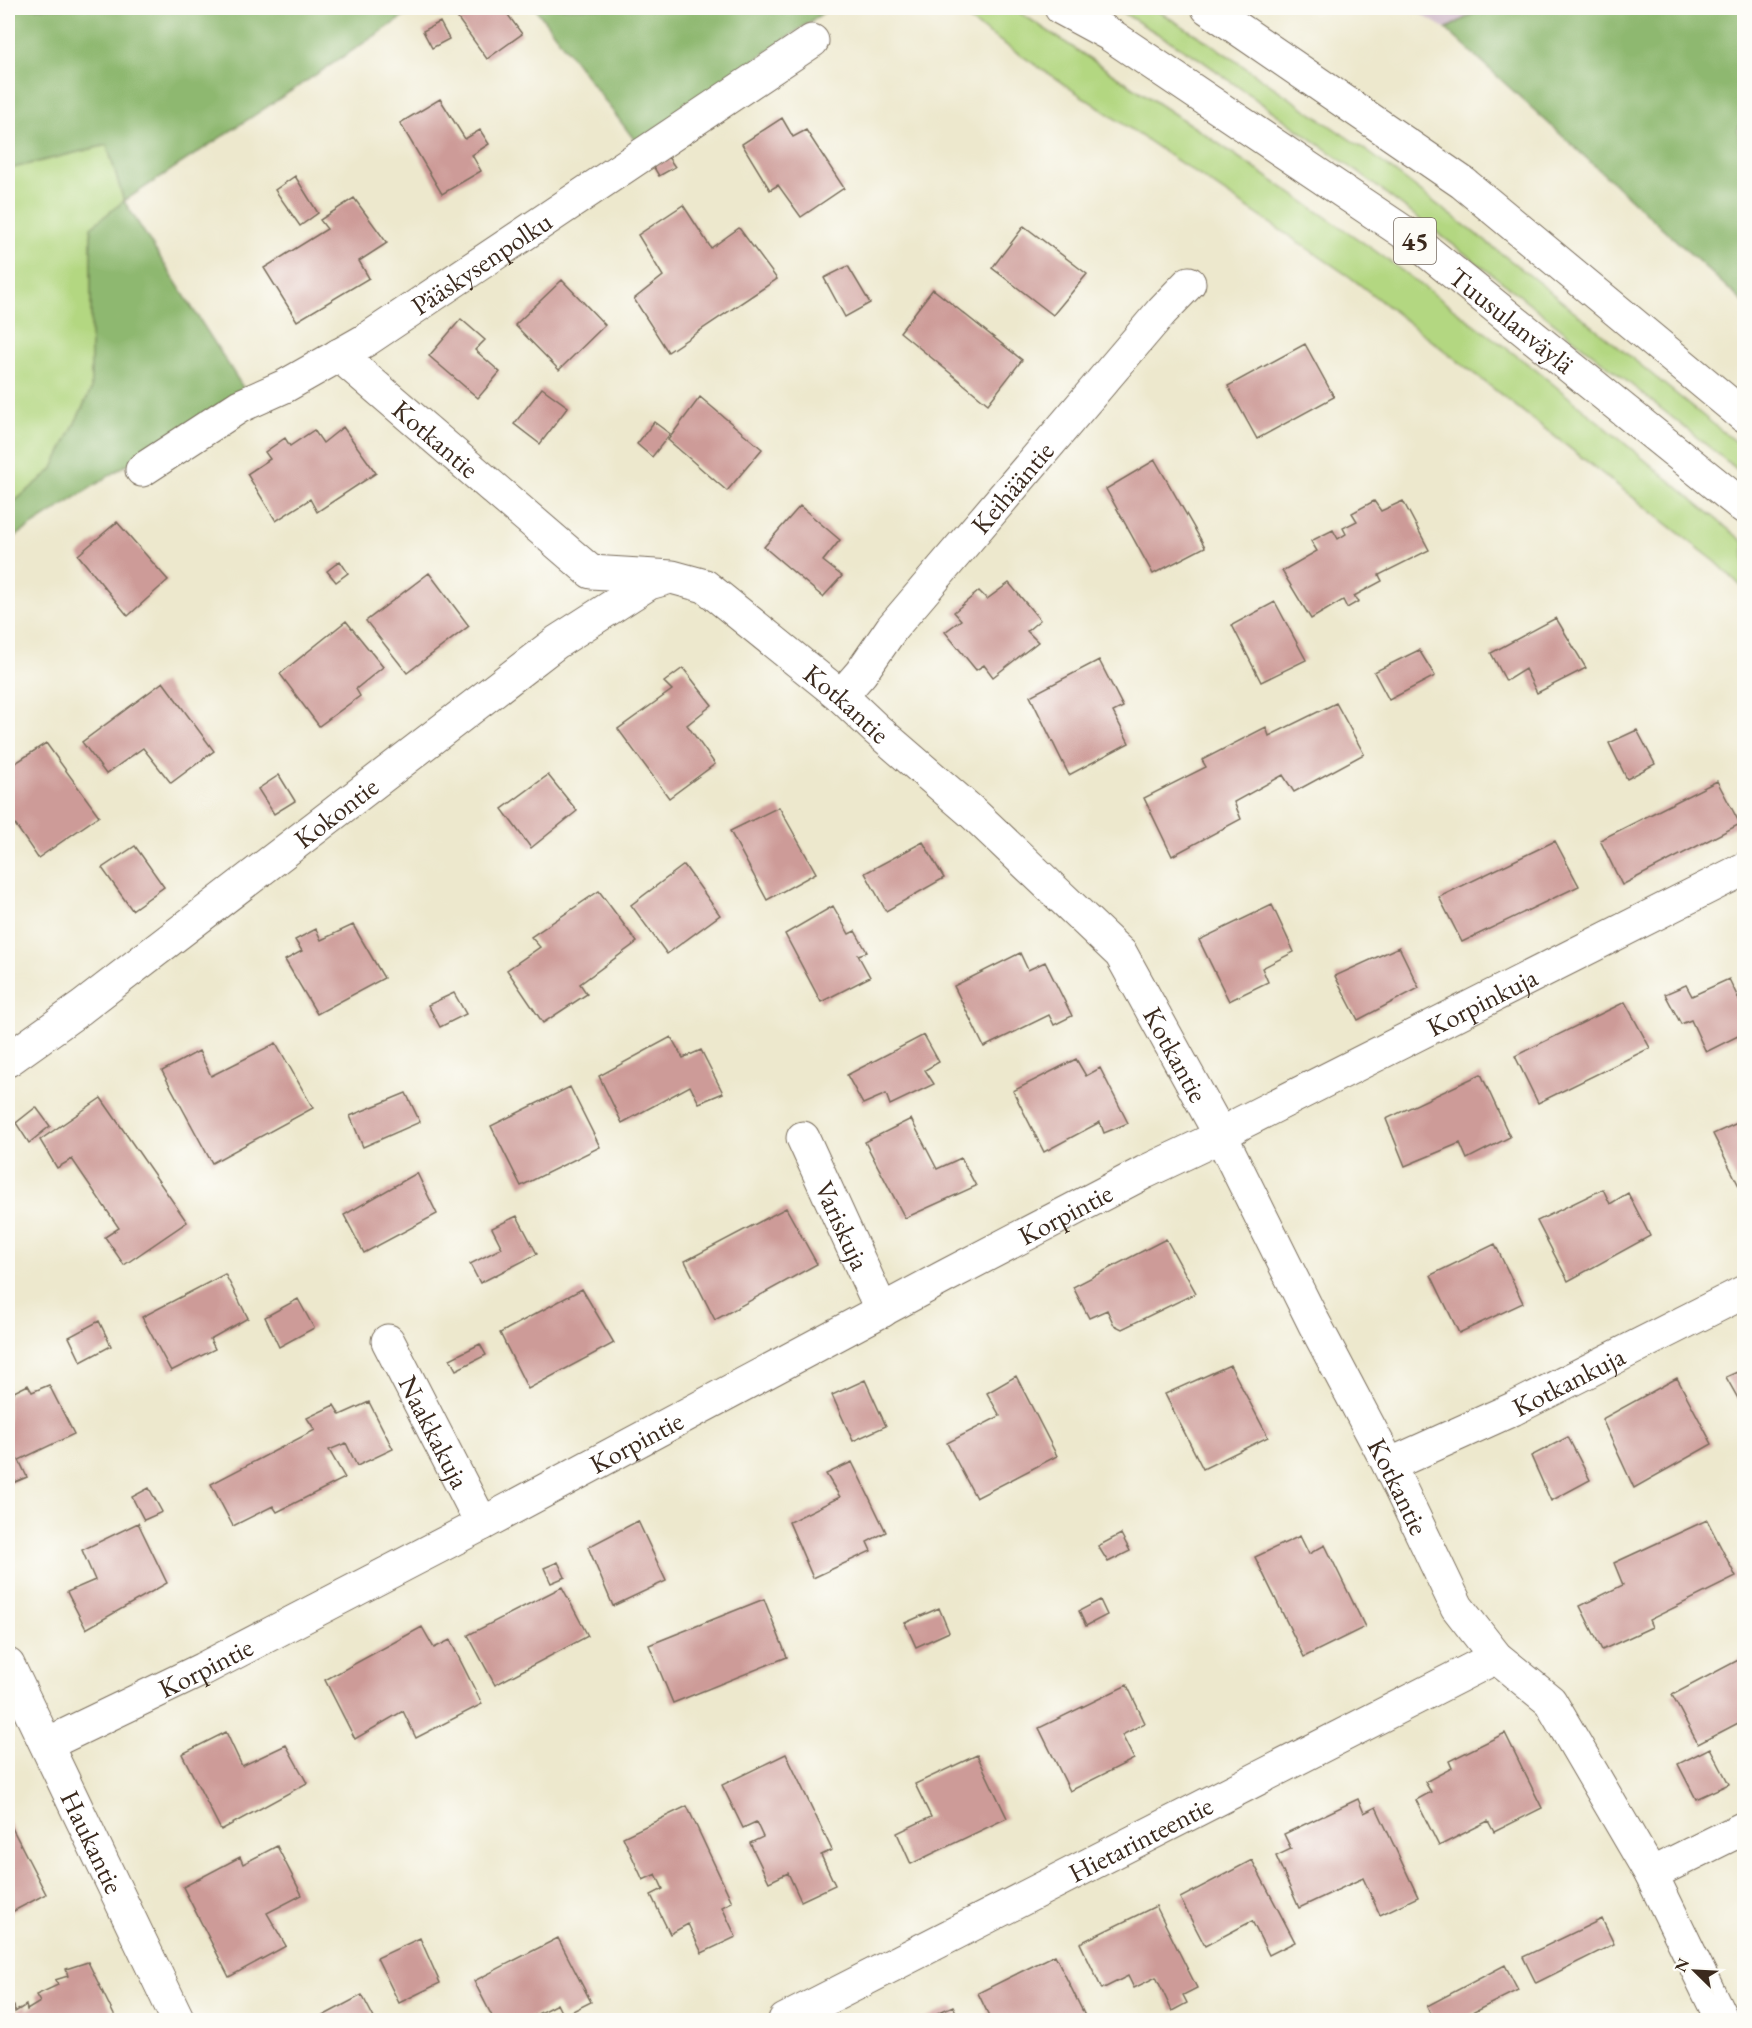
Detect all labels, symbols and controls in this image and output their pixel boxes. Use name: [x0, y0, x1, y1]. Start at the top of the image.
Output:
street label: Pääskysenpolku: [404, 203, 558, 323]
road number: 45: [1394, 218, 1436, 264]
street label: Tuusulanväylä: [1442, 259, 1582, 381]
street label: Kotkantie: [385, 391, 487, 486]
street label: Keihääntie: [963, 434, 1061, 541]
street label: Kotkantie: [797, 656, 897, 751]
street label: Kokontie: [287, 769, 385, 856]
street label: Korpinkuja: [1421, 959, 1543, 1044]
street label: Kotkantie: [1136, 1000, 1216, 1108]
street label: Variskuja: [807, 1175, 878, 1276]
street label: Korpintie: [1012, 1175, 1118, 1253]
street label: Kotkankuja: [1506, 1338, 1631, 1424]
street label: Naakkakuja: [391, 1369, 478, 1495]
street label: Korpintie: [583, 1402, 689, 1481]
street label: Kotkantie: [1360, 1432, 1437, 1540]
street label: Korpintie: [152, 1629, 259, 1705]
street label: Haukantie: [53, 1784, 132, 1899]
street label: Hietarinteentie: [1062, 1787, 1218, 1890]
north arrow: [1665, 1941, 1725, 2001]
text: N: [1670, 1955, 1694, 1975]

